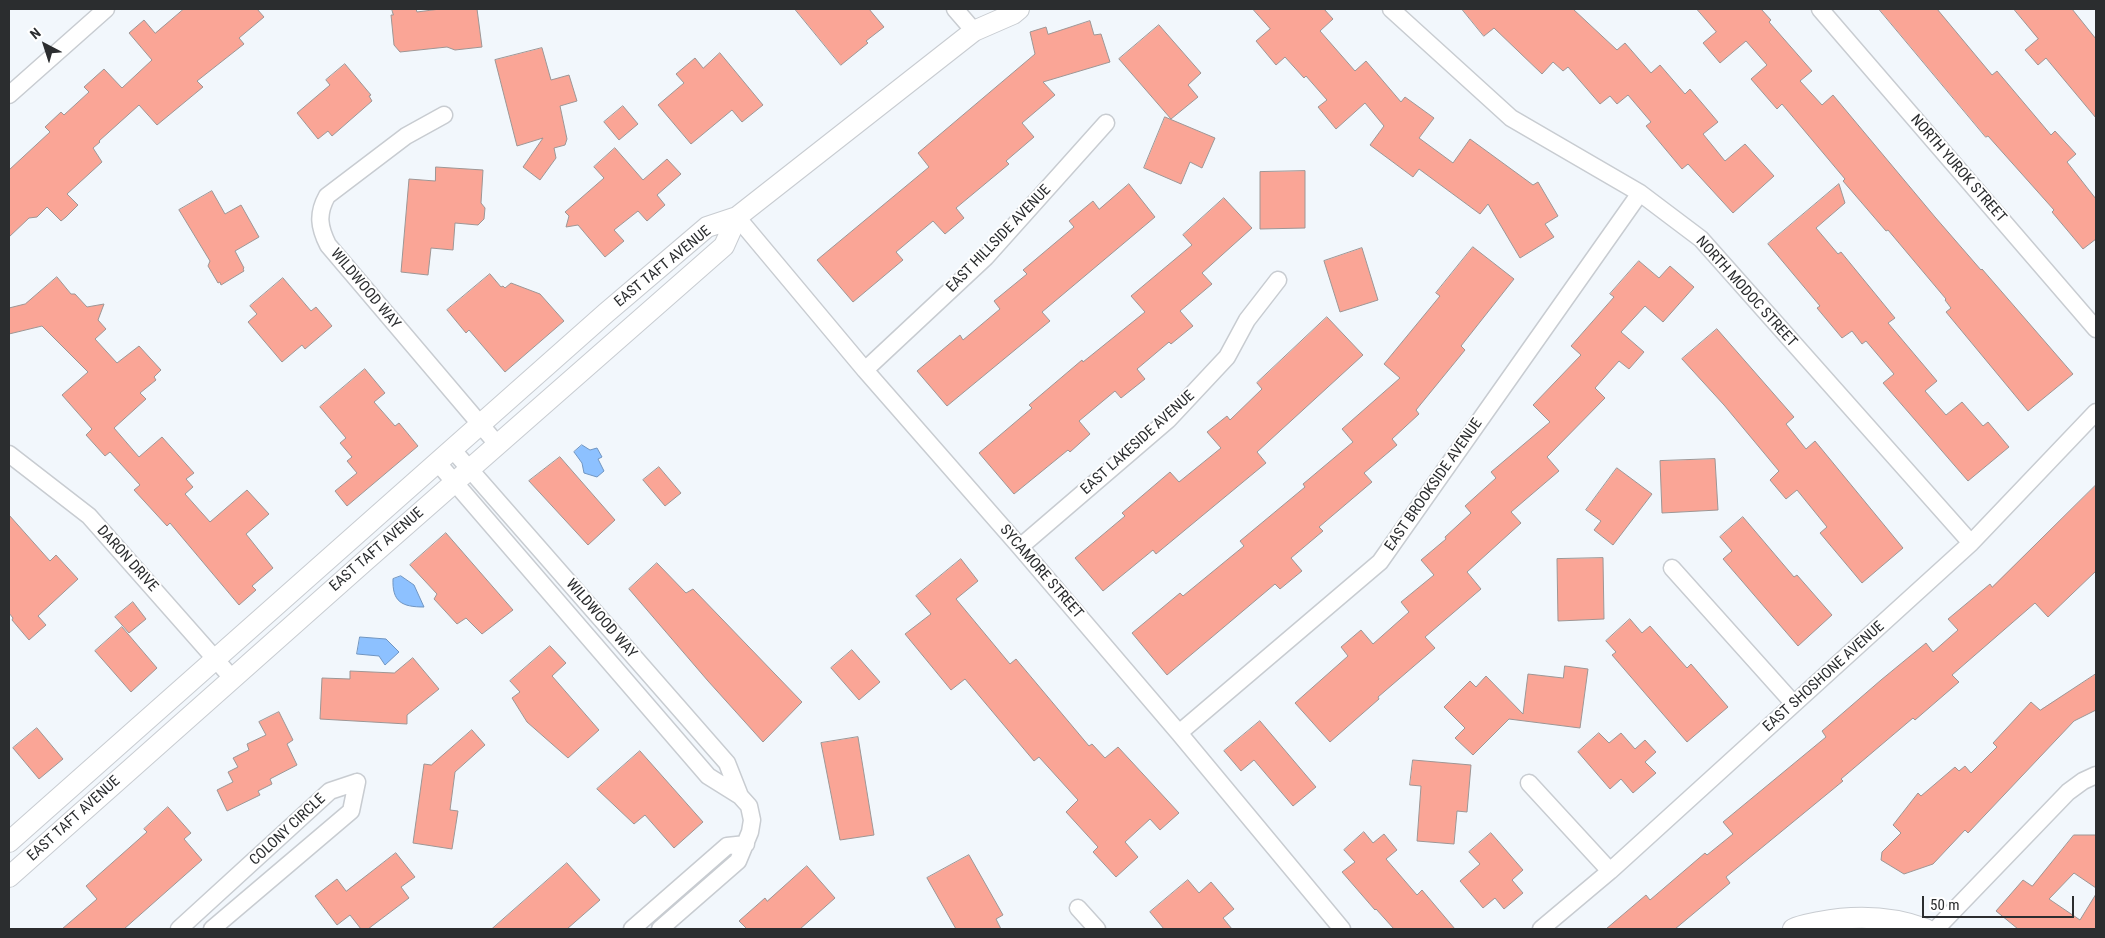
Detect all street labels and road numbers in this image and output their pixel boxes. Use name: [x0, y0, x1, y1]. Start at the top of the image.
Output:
street label: NORTH YUROK STREET: [1906, 111, 2010, 227]
street label: EAST HILLSIDE AVENUE: [943, 181, 1055, 297]
street label: EAST TAFT AVENUE: [611, 223, 715, 311]
street label: NORTH MODOC STREET: [1692, 233, 1800, 351]
street label: WILDWOOD WAY: [326, 245, 404, 333]
street label: EAST LAKESIDE AVENUE: [1077, 387, 1199, 499]
street label: EAST BROOKSIDE AVENUE: [1381, 415, 1487, 555]
street label: EAST TAFT AVENUE: [326, 504, 428, 596]
street label: SYCAMORE STREET: [995, 521, 1087, 623]
street label: DARON DRIVE: [93, 522, 161, 596]
street label: WILDWOOD WAY: [562, 576, 640, 662]
street label: EAST SHOSHONE AVENUE: [1760, 618, 1888, 736]
street label: EAST TAFT AVENUE: [24, 773, 124, 865]
street label: COLONY CIRCLE: [246, 790, 330, 870]

